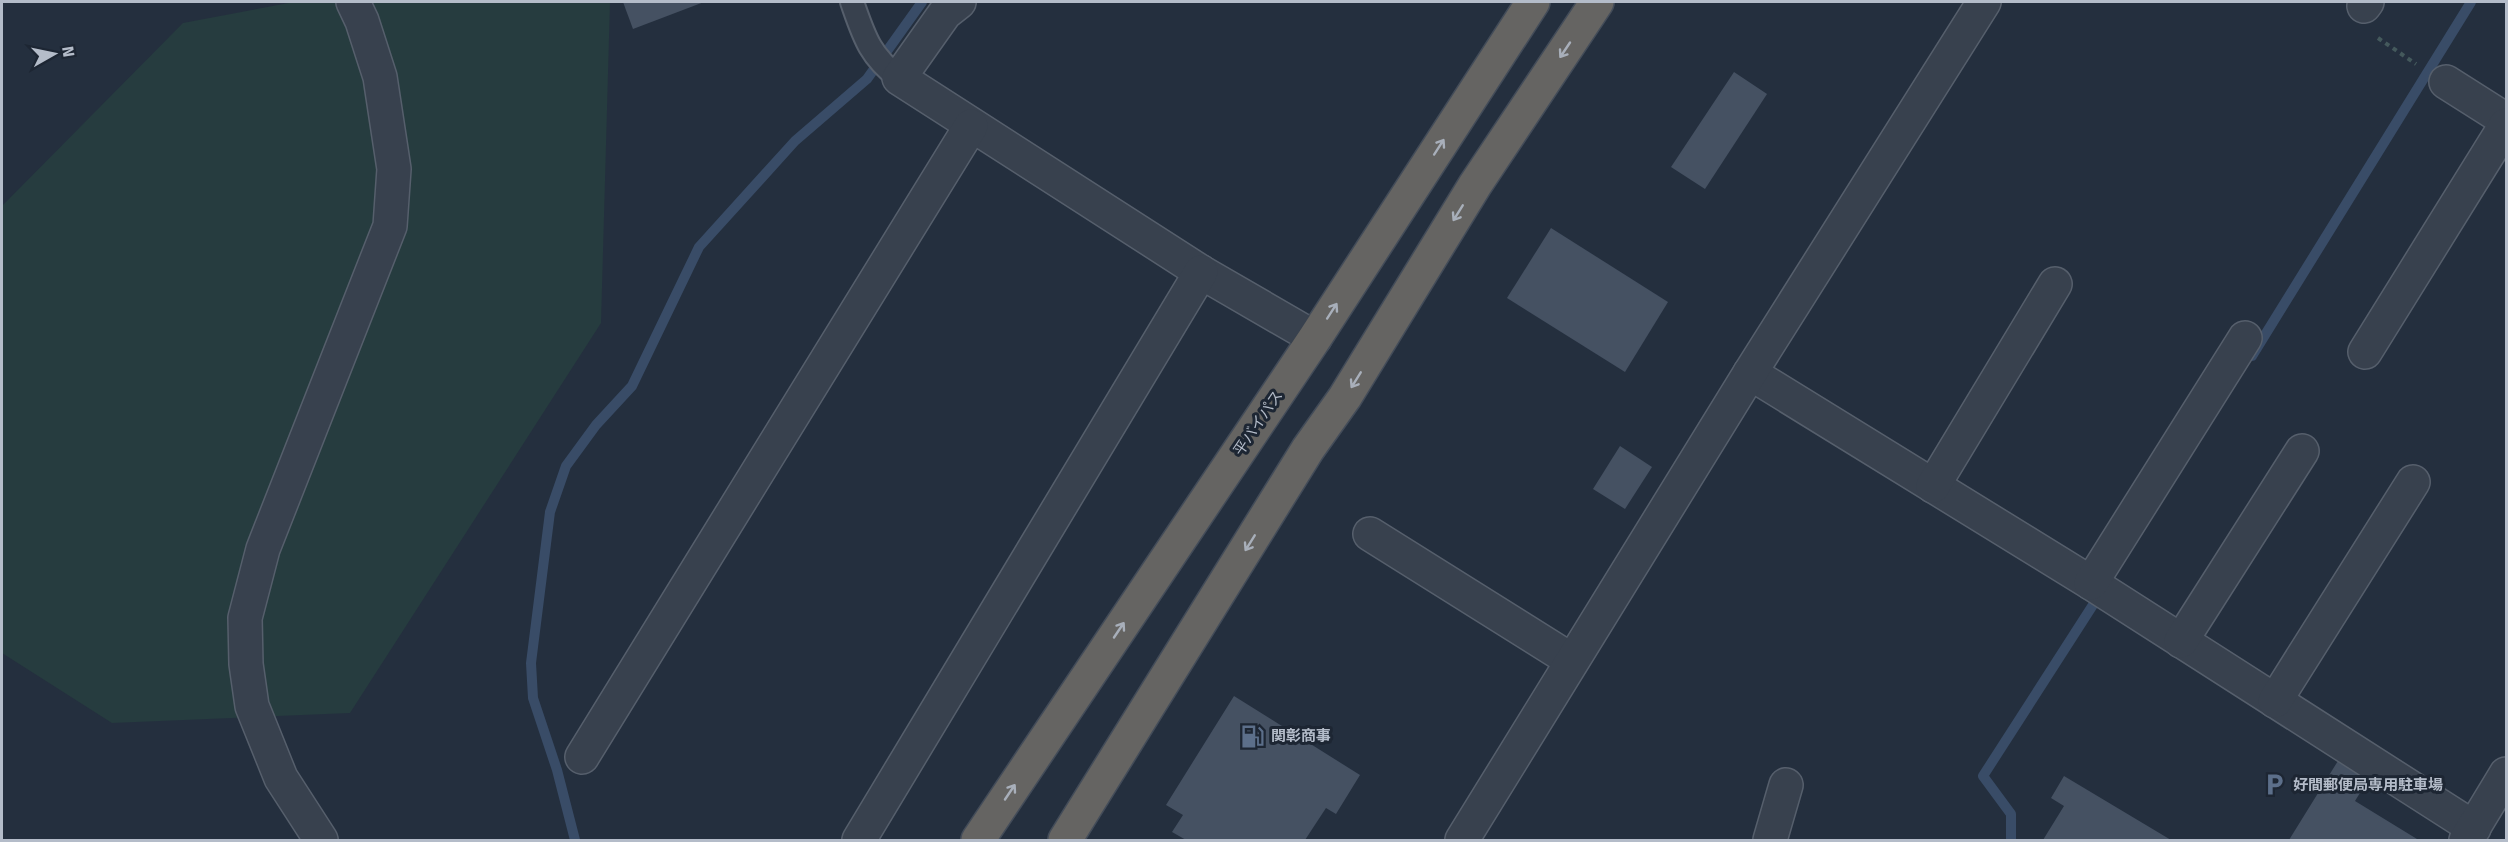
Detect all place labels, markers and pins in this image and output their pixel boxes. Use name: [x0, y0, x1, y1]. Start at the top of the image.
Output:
fuel station icon: 関彰商事: [1240, 723, 1266, 749]
place label: 関彰商事: [1271, 727, 1331, 745]
parking icon: 好間郵便局専用駐車場: [2262, 772, 2288, 798]
place label: 好間郵便局専用駐車場: [2293, 776, 2443, 794]

